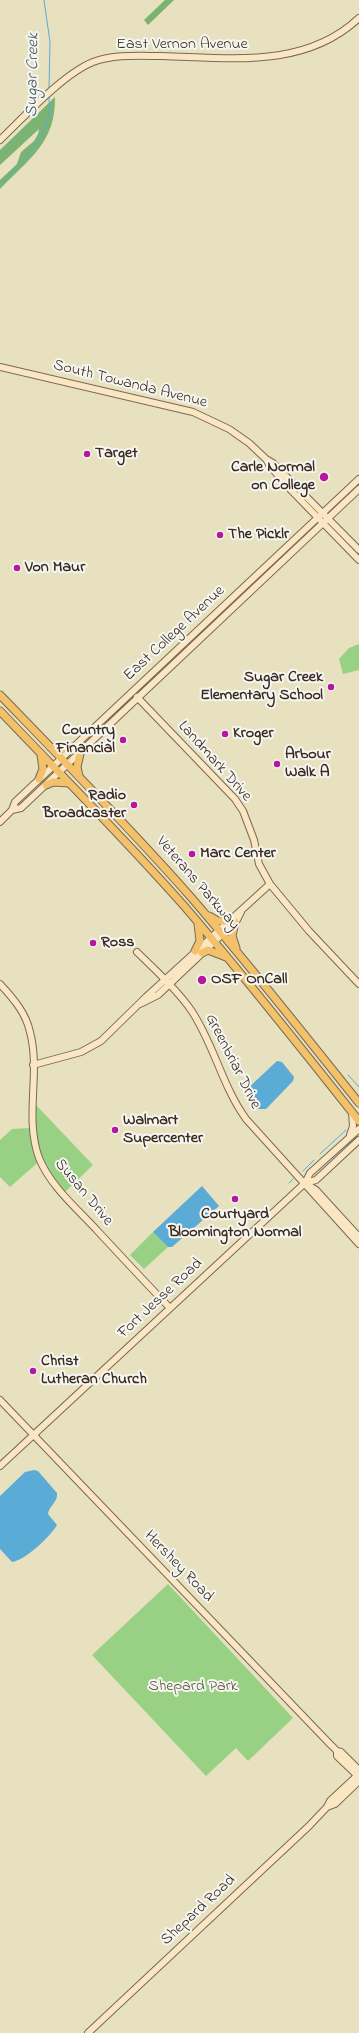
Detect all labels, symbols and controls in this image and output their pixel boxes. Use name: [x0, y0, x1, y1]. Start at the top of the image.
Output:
water label: Sugar Creek: [23, 33, 45, 117]
street label: East Vernon Avenue: [116, 35, 248, 55]
street label: South Towanda Avenue: [51, 357, 209, 413]
place label: Target: [95, 444, 138, 464]
marker: Target: [82, 449, 92, 459]
place label: Carle Normal on College: [231, 458, 315, 496]
marker: Carle Normal on College: [318, 471, 330, 483]
place label: The Picklr: [228, 525, 289, 545]
marker: The Picklr: [215, 530, 225, 540]
place label: Von Maur: [25, 558, 85, 578]
marker: Von Maur: [12, 563, 22, 573]
street label: East College Avenue: [120, 582, 230, 686]
place label: Sugar Creek Elementary School: [200, 668, 323, 706]
marker: Sugar Creek Elementary School: [326, 682, 336, 692]
street label: Landmark Drive: [173, 718, 255, 806]
place label: Country Financial: [56, 721, 115, 759]
place label: Kroger: [233, 724, 273, 744]
marker: Kroger: [220, 729, 230, 739]
marker: Country Financial: [118, 735, 128, 745]
place label: Arbour Walk A: [285, 745, 331, 783]
marker: Arbour Walk A: [272, 759, 282, 769]
place label: Radio Broadcaster: [43, 786, 126, 824]
marker: Radio Broadcaster: [129, 800, 139, 810]
street label: Veterans Parkway: [151, 833, 243, 935]
place label: Marc Center: [200, 844, 276, 864]
marker: Marc Center: [187, 849, 197, 859]
place label: Ross: [101, 933, 134, 953]
marker: Ross: [88, 938, 98, 948]
place label: OSF OnCall: [211, 970, 287, 990]
marker: OSF OnCall: [196, 974, 208, 986]
street label: Greenbriar Drive: [200, 1011, 264, 1113]
place label: Walmart Supercenter: [123, 1111, 203, 1149]
marker: Walmart Supercenter: [110, 1125, 120, 1135]
street label: Susan Drive: [49, 1156, 117, 1230]
marker: Courtyard Bloomington Normal: [230, 1194, 240, 1204]
place label: Courtyard Bloomington Normal: [169, 1205, 301, 1243]
street label: Fort Jesse Road: [115, 1255, 207, 1343]
place label: Christ Lutheran Church: [41, 1352, 147, 1390]
marker: Christ Lutheran Church: [28, 1366, 38, 1376]
street label: Hershey Road: [139, 1527, 217, 1607]
park label: Shepard Park: [148, 1677, 238, 1697]
street label: Shepard Road: [158, 1872, 240, 1950]

